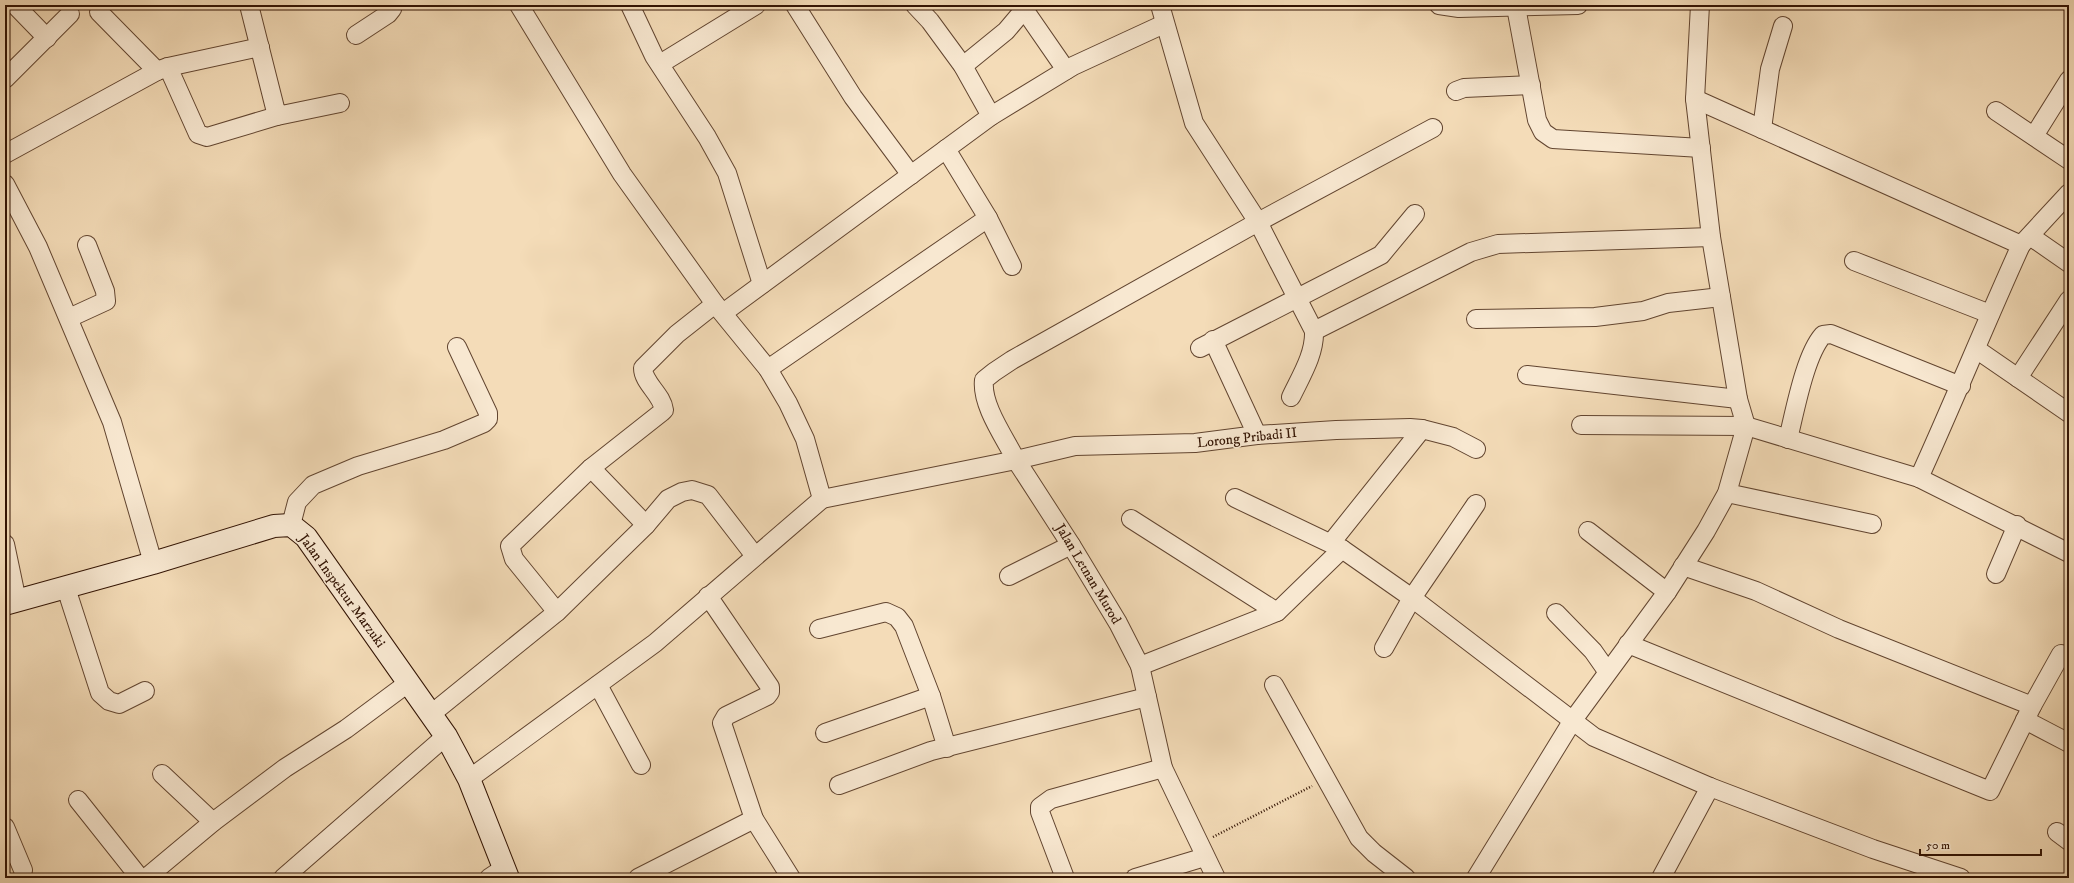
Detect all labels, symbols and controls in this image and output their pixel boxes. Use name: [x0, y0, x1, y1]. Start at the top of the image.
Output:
street label: Lorong Pribadi II: [1196, 424, 1298, 452]
street label: Jalan Letnan Murod: [1050, 519, 1125, 628]
street label: Jalan Inspektur Marzuki: [294, 529, 389, 652]
scale bar: [1920, 831, 2041, 857]
text: 50 m: [1926, 838, 1950, 853]

